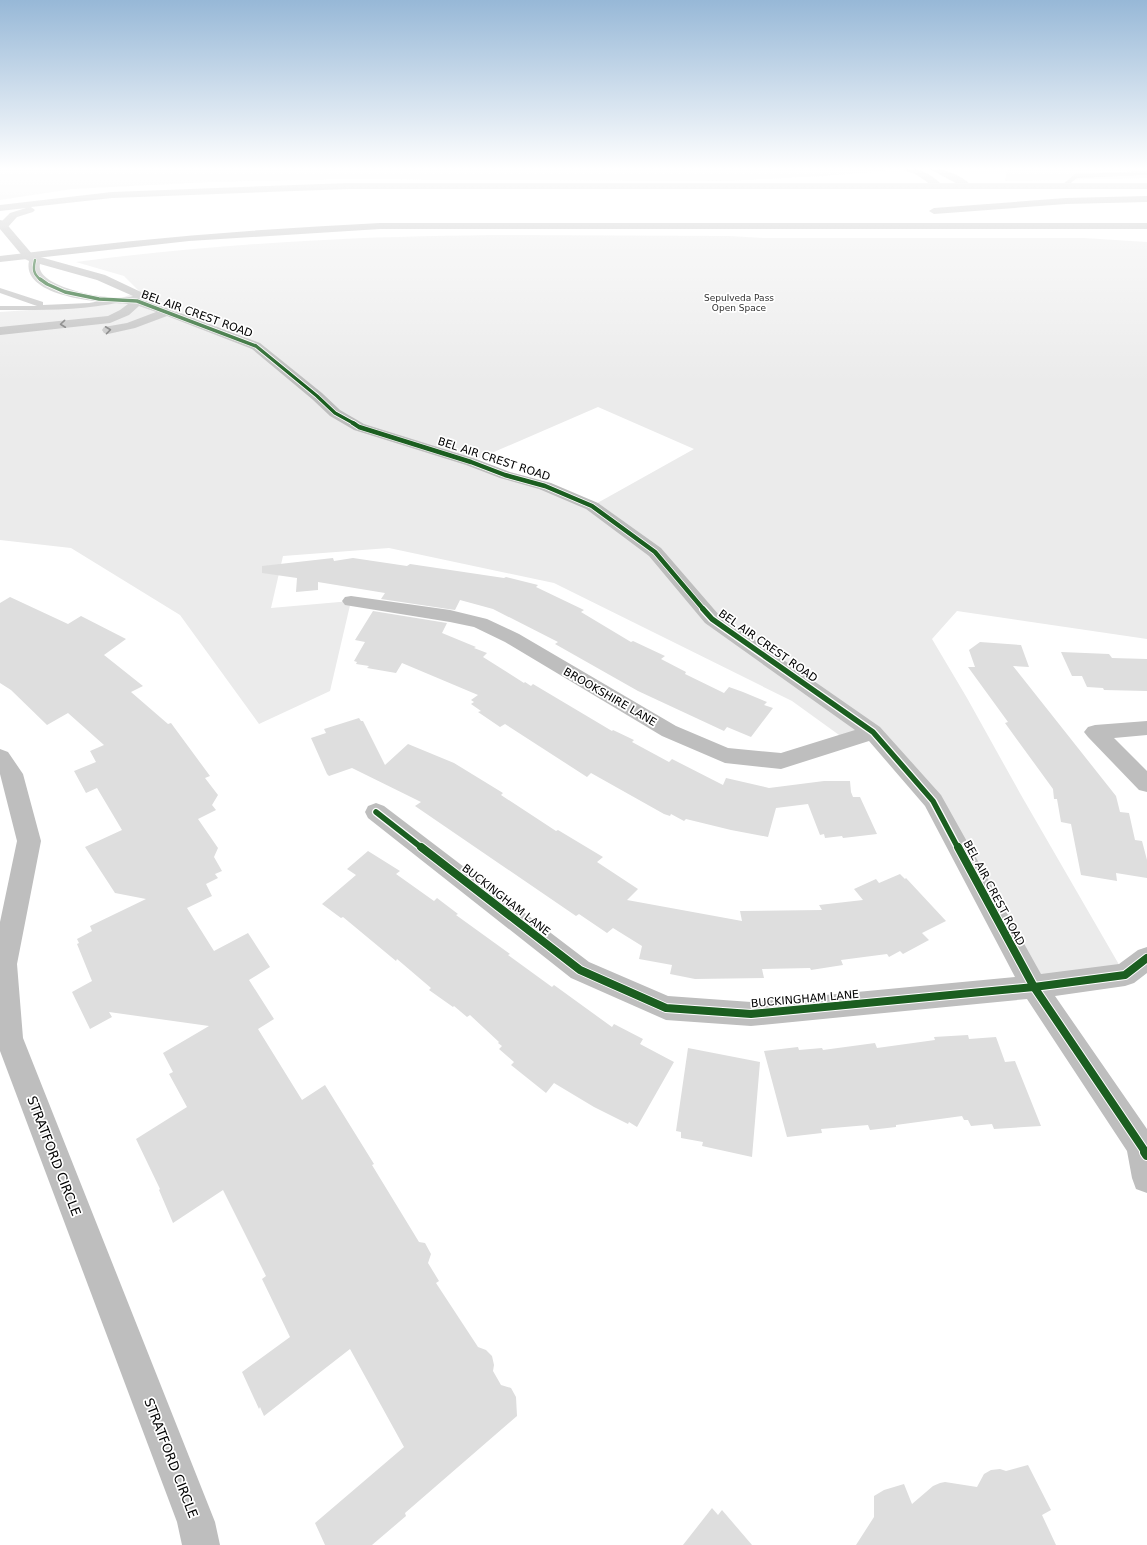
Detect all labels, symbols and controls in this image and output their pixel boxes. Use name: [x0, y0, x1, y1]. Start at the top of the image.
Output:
street label: BEL AIR CREST ROAD: [140, 288, 254, 340]
park label: Sepulveda Pass Open Space: [704, 293, 774, 313]
one-way arrow: [60, 319, 66, 328]
one-way arrow: [105, 326, 111, 335]
street label: BEL AIR CREST ROAD: [436, 435, 552, 483]
street label: BEL AIR CREST ROAD: [716, 607, 820, 685]
street label: BROOKSHIRE LANE: [561, 665, 659, 729]
street label: BEL AIR CREST ROAD: [961, 838, 1027, 948]
street label: BUCKINGHAM LANE: [459, 862, 553, 939]
street label: BUCKINGHAM LANE: [750, 988, 860, 1010]
street label: STRATFORD CIRCLE: [24, 1094, 84, 1218]
street label: STRATFORD CIRCLE: [141, 1396, 201, 1520]

